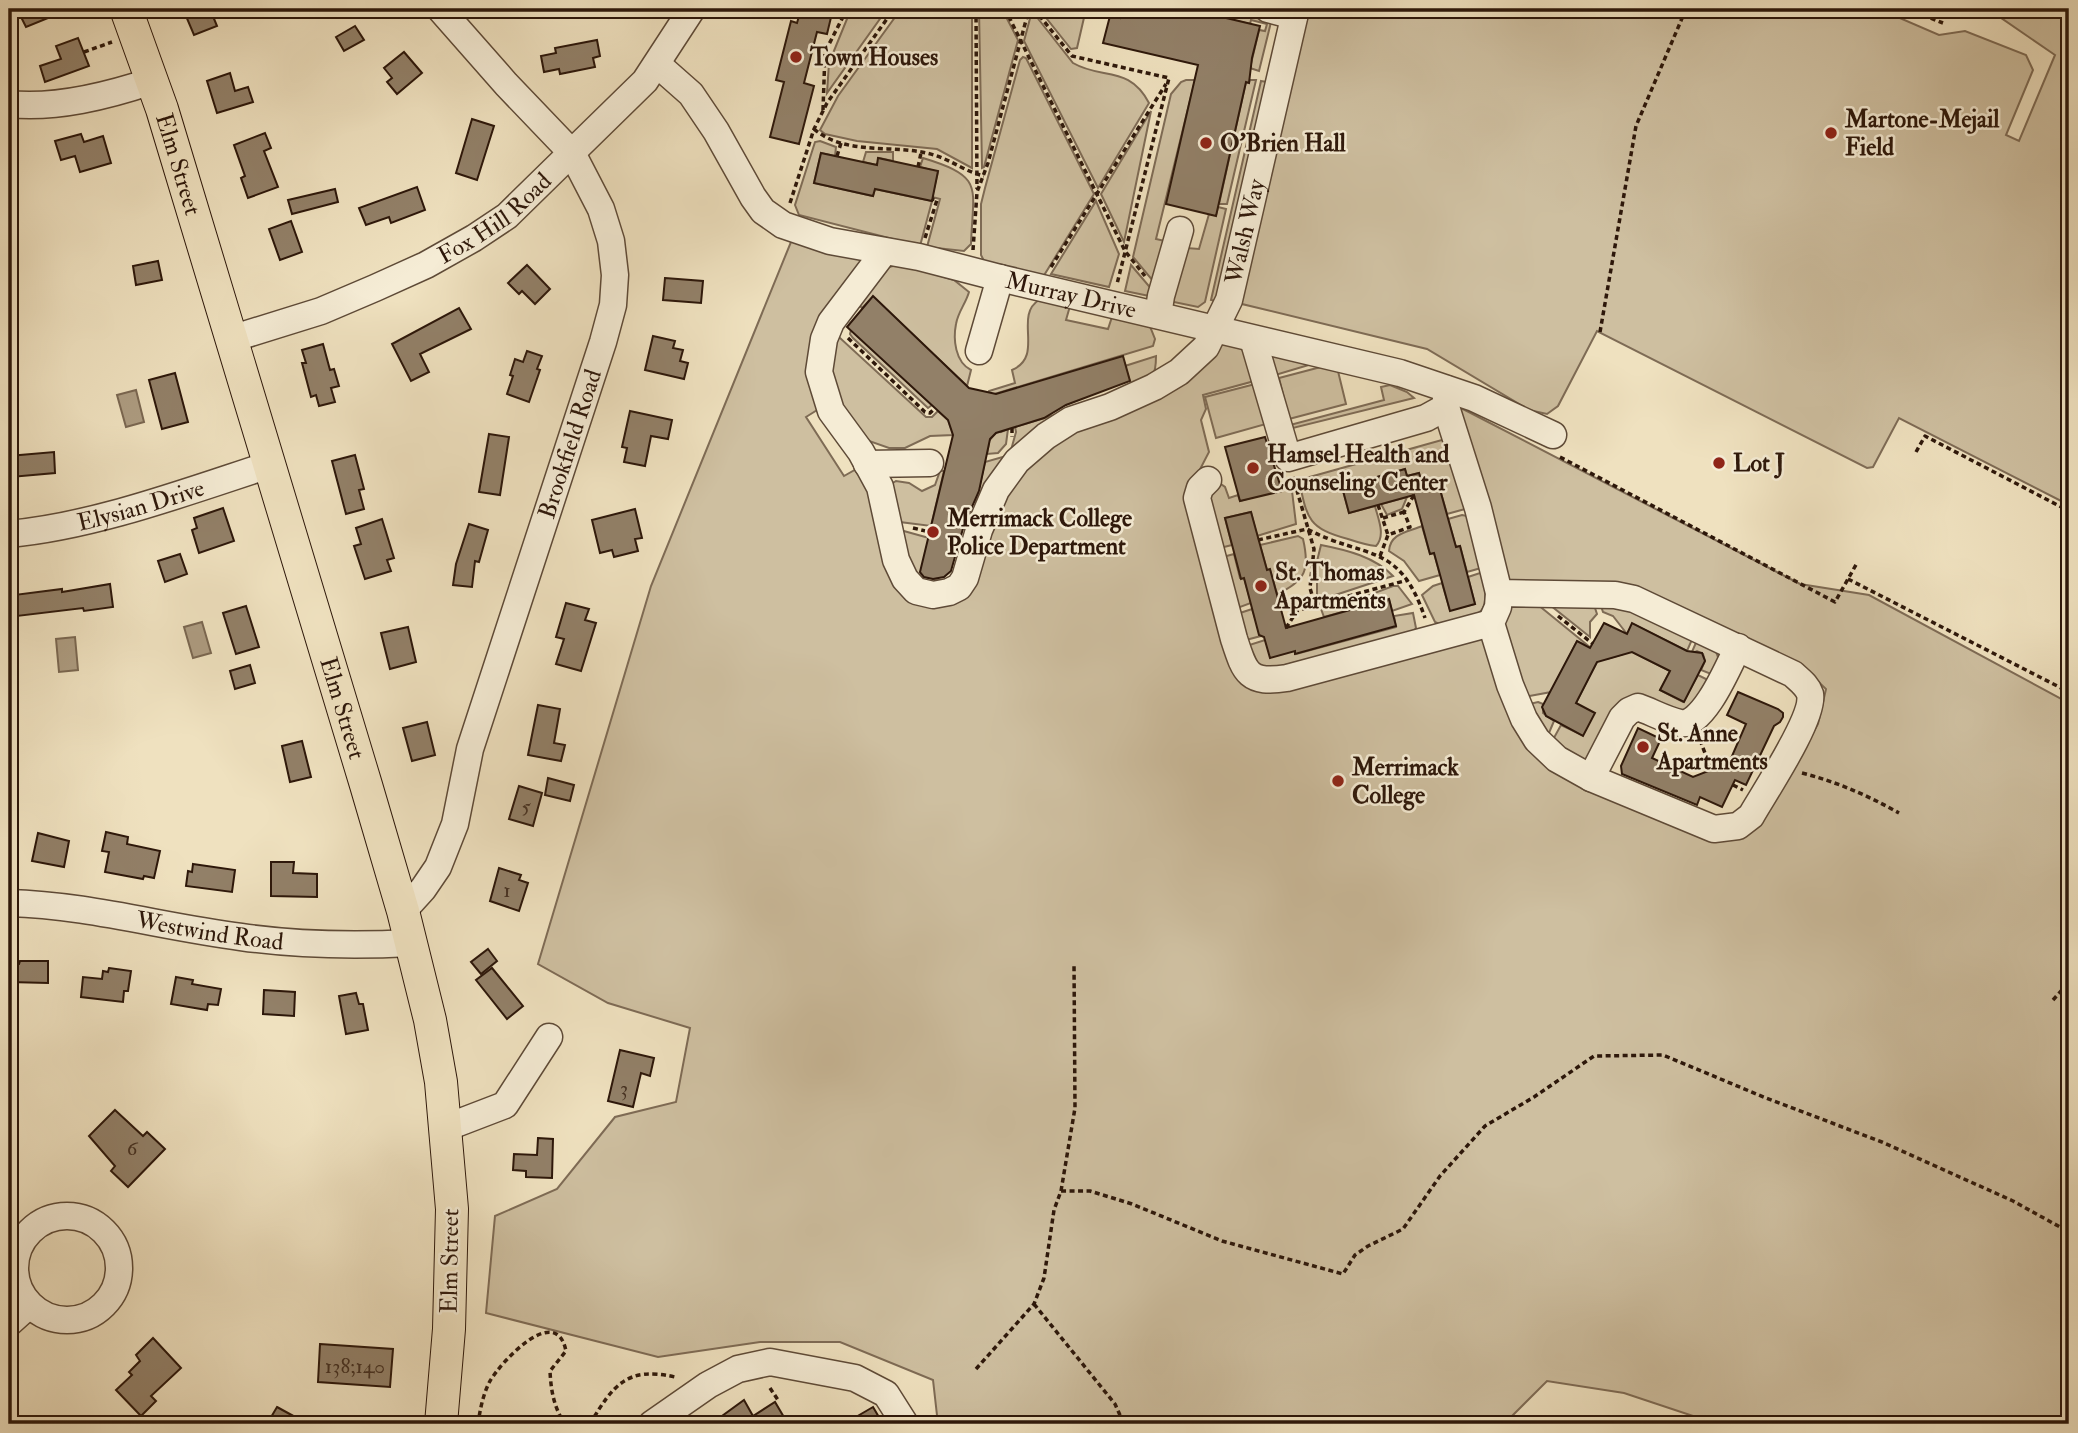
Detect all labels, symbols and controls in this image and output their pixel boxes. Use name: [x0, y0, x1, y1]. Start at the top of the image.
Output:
place label: Town Houses: [809, 42, 938, 73]
marker: Town Houses: [788, 49, 804, 65]
place label: Martone-Mejail Field: [1844, 104, 2000, 163]
street label: Elm Street: [149, 110, 209, 219]
marker: Martone-Mejail Field: [1823, 125, 1839, 141]
place label: O'Brien Hall: [1220, 128, 1347, 159]
marker: O'Brien Hall: [1198, 135, 1214, 151]
street label: Fox Hill Road: [432, 166, 558, 271]
street label: Walsh Way: [1217, 176, 1272, 288]
street label: Murray Drive: [1002, 264, 1139, 325]
street label: Brookfield Road: [531, 365, 609, 523]
place label: Hamsel Health and Counseling Center: [1267, 439, 1449, 498]
place label: Lot J: [1733, 448, 1785, 479]
marker: Lot J: [1711, 455, 1727, 471]
marker: Hamsel Health and Counseling Center: [1245, 460, 1261, 476]
street label: Elysian Drive: [74, 472, 208, 538]
place label: Merrimack College Police Department: [946, 503, 1132, 562]
marker: Merrimack College Police Department: [925, 524, 941, 540]
place label: St. Thomas Apartments: [1274, 557, 1386, 616]
marker: St. Thomas Apartments: [1253, 578, 1269, 594]
street label: Elm Street: [313, 653, 373, 763]
place label: St. Anne Apartments: [1656, 718, 1768, 777]
marker: St. Anne Apartments: [1635, 739, 1651, 755]
place label: Merrimack College: [1351, 752, 1459, 811]
marker: Merrimack College: [1330, 773, 1346, 789]
house number: 5: [521, 793, 531, 820]
house number: 1: [503, 877, 511, 904]
street label: Westwind Road: [133, 904, 285, 957]
house number: 3: [620, 1075, 628, 1102]
house number: 6: [127, 1135, 139, 1162]
street label: Elm Street: [434, 1208, 466, 1314]
house number: 138;140: [325, 1353, 385, 1380]

